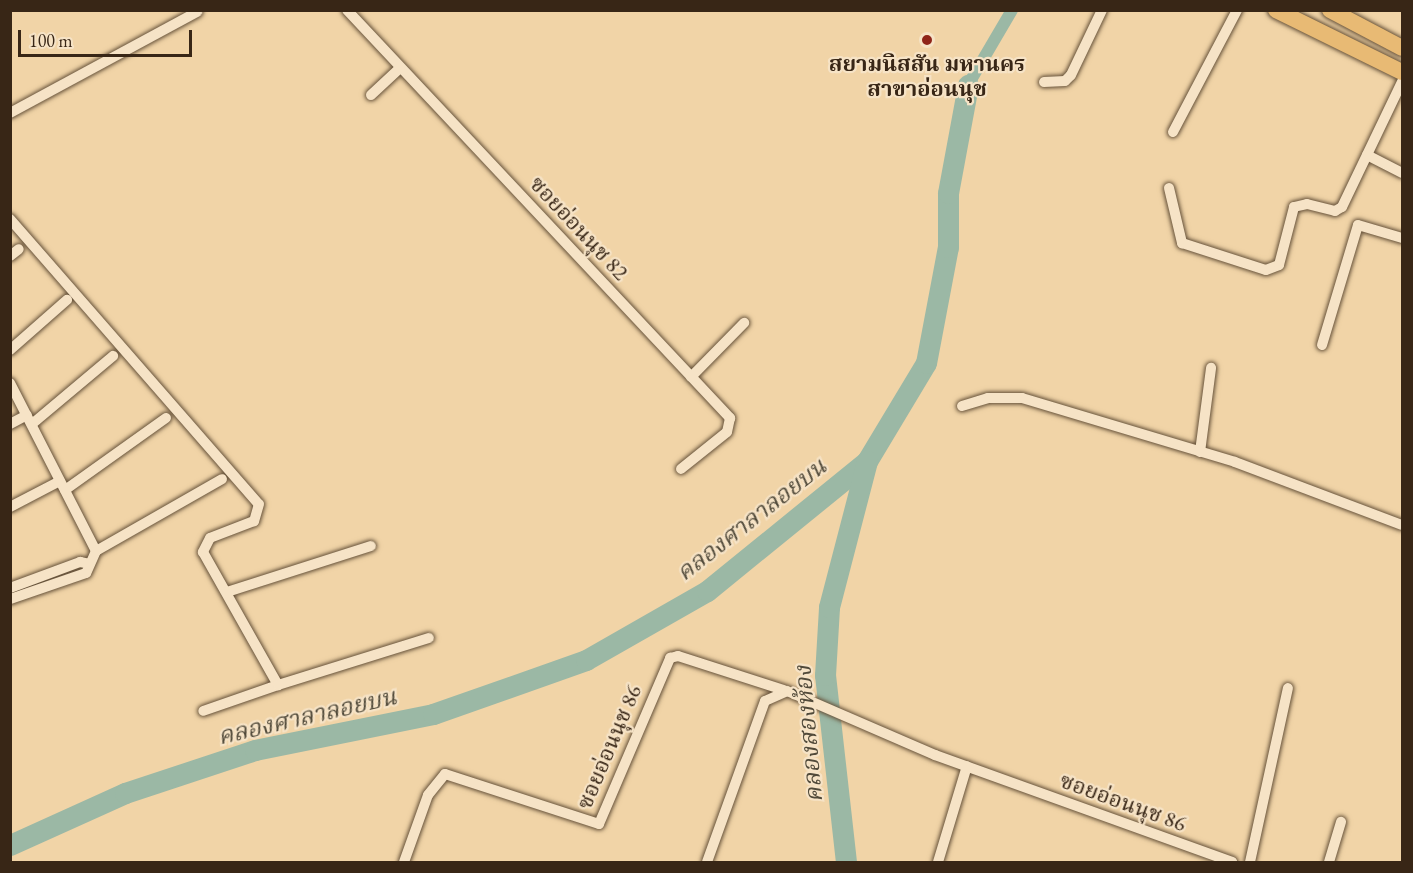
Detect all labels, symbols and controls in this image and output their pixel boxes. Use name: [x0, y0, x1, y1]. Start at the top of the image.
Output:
scale bar: [21, 18, 195, 56]
text: 100 m: [29, 29, 73, 52]
marker: สยามนิสสัน มหานคร สาขาอ่อนนุช: [920, 33, 934, 47]
place label: สยามนิสสัน มหานคร สาขาอ่อนนุช: [829, 50, 1025, 101]
street label: ซอยอ่อนนุช 82: [524, 171, 634, 285]
water label: คลองศาลาลอยบน: [670, 451, 832, 587]
water label: คลองสองห้อง: [788, 664, 828, 804]
water label: คลองศาลาลอยบน: [215, 681, 399, 751]
street label: ซอยอ่อนนุช 86: [571, 681, 647, 813]
street label: ซอยอ่อนนุช 86: [1056, 767, 1190, 837]

